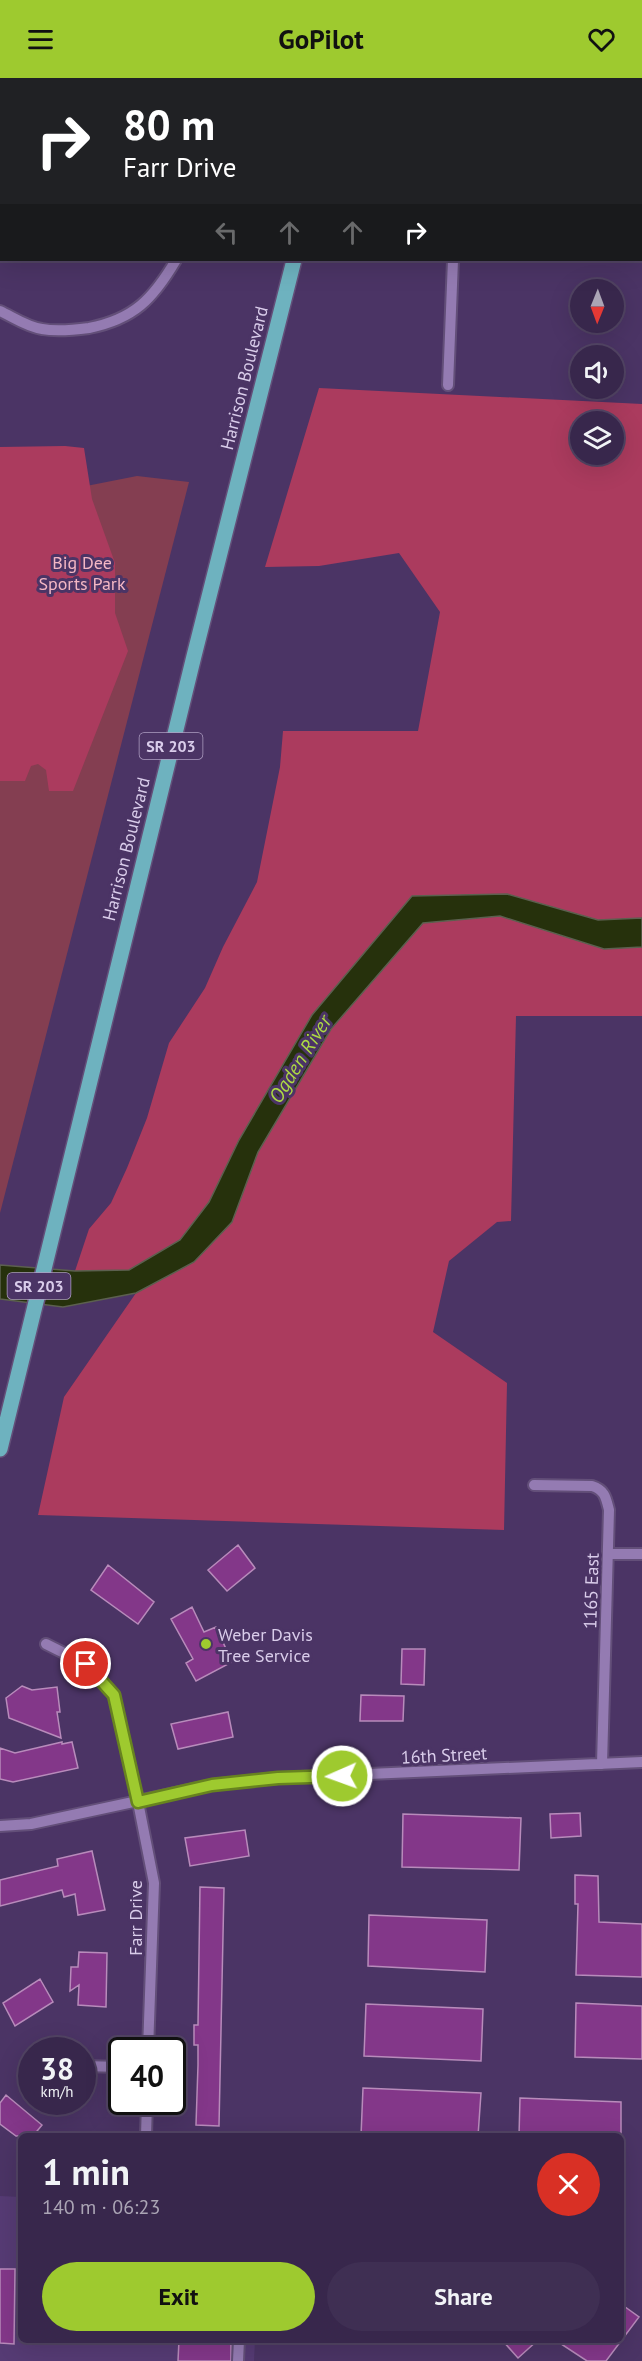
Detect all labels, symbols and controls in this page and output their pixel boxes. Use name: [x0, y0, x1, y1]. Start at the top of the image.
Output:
text: GoPilot: [278, 22, 364, 56]
icon: menu: [24, 23, 57, 56]
icon: heart: [585, 23, 618, 56]
text: 80 m: [123, 97, 215, 152]
icon: right: [24, 102, 102, 180]
text: Farr Drive: [123, 150, 236, 184]
icon: left: [210, 216, 243, 249]
icon: ahead: [273, 216, 306, 249]
icon: ahead: [336, 216, 369, 249]
icon: right: [399, 216, 432, 249]
north arrow: [570, 279, 624, 333]
map controls: [570, 279, 624, 465]
street label: Harrison Boulevard: [215, 304, 273, 452]
button: sound: [570, 345, 624, 399]
button: layers: [570, 411, 624, 465]
park label: Big Dee Sports Park: [38, 551, 126, 595]
road number: SR 203: [140, 733, 202, 759]
street label: Harrison Boulevard: [97, 775, 155, 923]
water label: Ogden River: [263, 1009, 338, 1108]
road number: SR 203: [8, 1273, 70, 1299]
street label: 1165 East: [578, 1552, 604, 1630]
place label: Weber Davis Tree Service: [218, 1623, 313, 1667]
marker: Weber Davis Tree Service: [199, 1637, 213, 1651]
pin: [60, 1638, 111, 1689]
icon: arrive: [69, 1647, 102, 1680]
street label: 16th Street: [400, 1741, 488, 1769]
position arrow: [310, 1744, 374, 1808]
street label: Farr Drive: [124, 1880, 147, 1956]
speed limit sign: 40: [108, 2037, 186, 2115]
text: 38: [40, 2049, 74, 2088]
text: km/h: [41, 2082, 73, 2101]
text: 1 min: [42, 2148, 130, 2195]
button: close: [537, 2153, 600, 2216]
text: 140 m · 06:23: [42, 2194, 160, 2220]
button: Exit: [42, 2262, 315, 2331]
button: Share: [327, 2262, 600, 2331]

